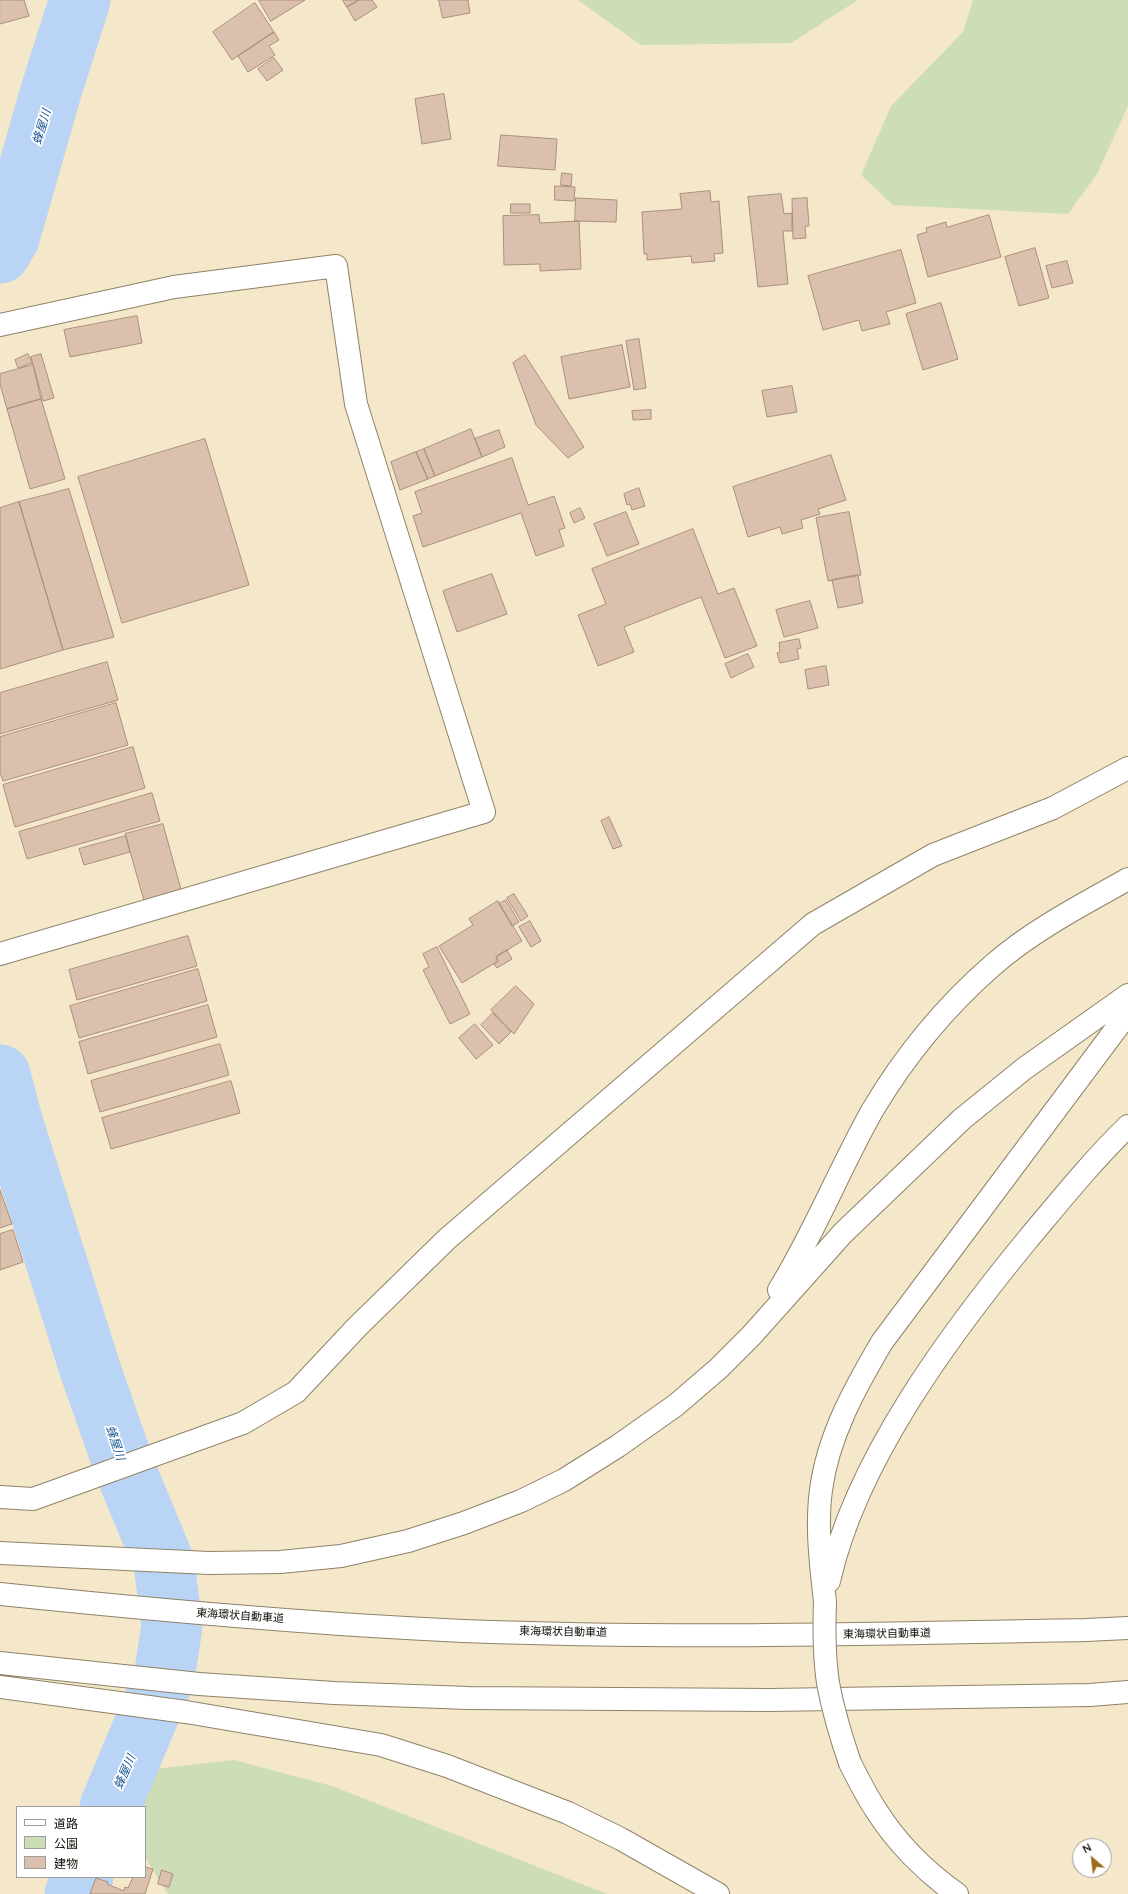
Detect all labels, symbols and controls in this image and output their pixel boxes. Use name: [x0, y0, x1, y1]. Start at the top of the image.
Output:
water label: 蜂屋川: [30, 108, 54, 146]
water label: 蜂屋川: [102, 1424, 128, 1462]
street label: 東海環状自動車道: [196, 1606, 284, 1626]
street label: 東海環状自動車道: [519, 1625, 607, 1639]
street label: 東海環状自動車道: [843, 1627, 931, 1641]
water label: 蜂屋川: [111, 1753, 139, 1791]
legend: [16, 1806, 146, 1878]
text: 道路: [54, 1816, 78, 1831]
text: 公園: [54, 1836, 78, 1851]
north arrow: [1072, 1838, 1112, 1878]
text: N: [1080, 1840, 1094, 1856]
text: 建物: [54, 1856, 78, 1871]

